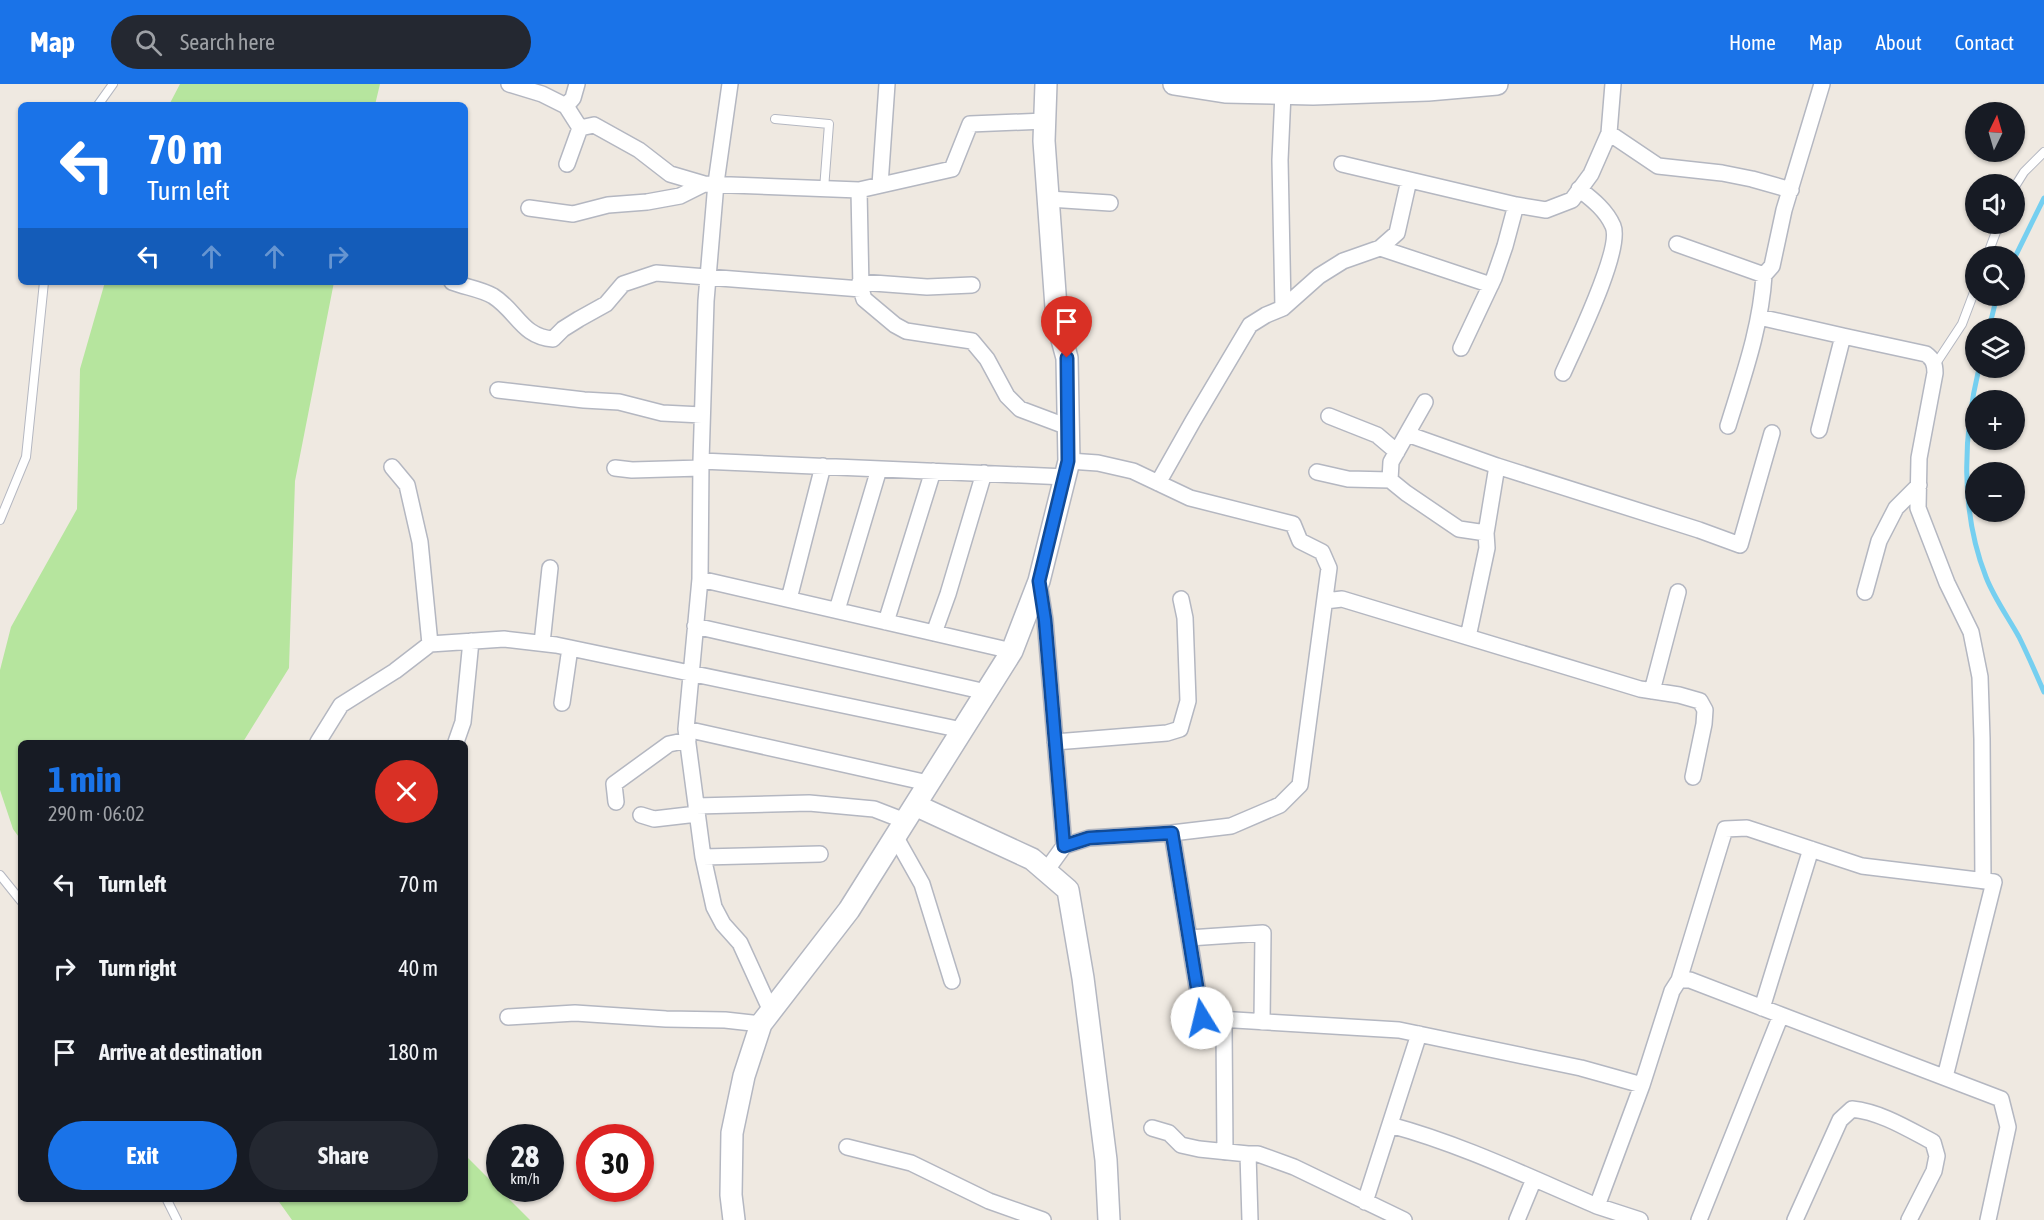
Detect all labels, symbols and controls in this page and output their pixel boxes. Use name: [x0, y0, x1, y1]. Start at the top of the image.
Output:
search box: [111, 15, 531, 69]
text: Map: [30, 26, 75, 58]
icon: search: [132, 26, 165, 59]
text: Search here: [180, 29, 275, 55]
text: Home: [1729, 30, 1776, 54]
text: Map: [1809, 30, 1843, 54]
text: About: [1876, 30, 1922, 54]
text: Contact: [1955, 30, 2014, 54]
north arrow: [1965, 102, 2025, 162]
map controls: [1965, 102, 2025, 522]
text: 70 m: [147, 125, 222, 173]
icon: left: [48, 126, 126, 204]
button: sound: [1965, 174, 2025, 234]
text: Turn left: [147, 175, 230, 206]
icon: left: [132, 240, 165, 273]
icon: ahead: [195, 240, 228, 273]
icon: ahead: [258, 240, 291, 273]
icon: right: [321, 240, 354, 273]
button: search: [1965, 246, 2025, 306]
pin: [1041, 296, 1092, 358]
icon: arrive: [1050, 305, 1083, 338]
button: layers: [1965, 318, 2025, 378]
button: +: [1965, 390, 2025, 450]
button: −: [1965, 462, 2025, 522]
text: 1 min: [48, 758, 122, 800]
button: close: [375, 760, 438, 823]
text: 290 m · 06:02: [48, 802, 145, 825]
icon: left: [48, 868, 81, 901]
text: Turn left: [99, 871, 166, 897]
text: 70 m: [398, 871, 438, 897]
icon: right: [48, 952, 81, 985]
text: Turn right: [99, 955, 176, 981]
text: 40 m: [398, 955, 438, 981]
position arrow: [1170, 986, 1234, 1050]
icon: arrive: [48, 1036, 81, 1069]
text: Arrive at destination: [99, 1039, 262, 1065]
text: 180 m: [388, 1039, 438, 1065]
button: Exit: [48, 1121, 237, 1190]
button: Share: [249, 1121, 438, 1190]
speed limit sign: 30: [576, 1124, 654, 1202]
text: 28: [511, 1139, 539, 1173]
text: km/h: [510, 1170, 540, 1187]

